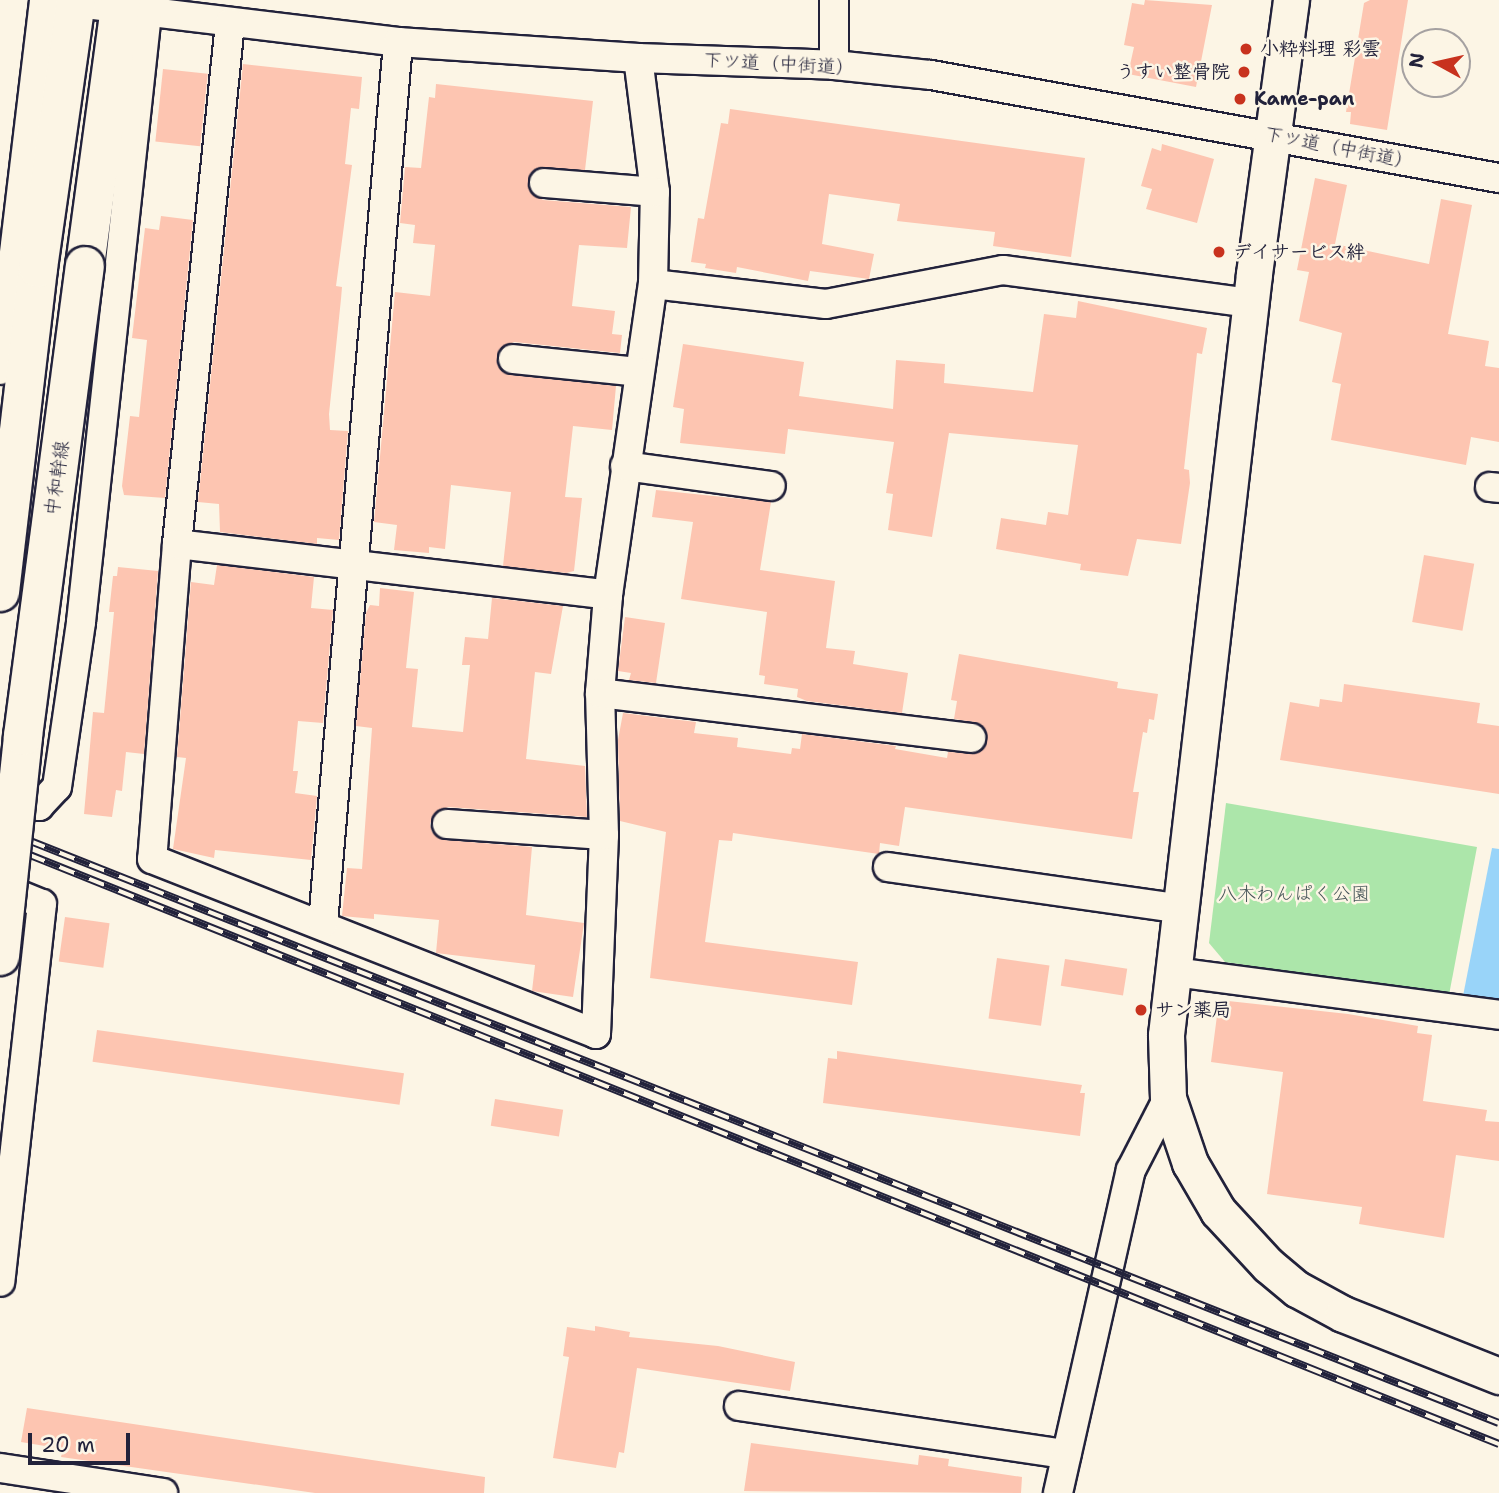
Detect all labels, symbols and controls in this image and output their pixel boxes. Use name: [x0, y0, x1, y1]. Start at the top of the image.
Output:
north arrow: [1401, 28, 1471, 98]
place label: 小粋料理 彩雲: [1260, 38, 1381, 60]
marker: 小粋料理 彩雲: [1238, 41, 1254, 57]
street label: 下ツ道（中街道）: [703, 49, 855, 79]
text: N: [1403, 51, 1430, 69]
place label: うすい整骨院: [1116, 61, 1230, 83]
marker: うすい整骨院: [1236, 64, 1252, 80]
place label: Kame-pan: [1254, 88, 1354, 110]
marker: Kame-pan: [1232, 91, 1248, 107]
street label: 下ツ道（中街道）: [1262, 122, 1416, 174]
place label: デイサービス絆: [1233, 241, 1366, 263]
marker: デイサービス絆: [1211, 244, 1227, 260]
street label: 中和幹線: [40, 439, 74, 517]
park label: 八木わんぱく公園: [1218, 883, 1370, 905]
place label: サン薬局: [1155, 999, 1231, 1021]
marker: サン薬局: [1133, 1002, 1149, 1018]
scale bar: [32, 1420, 133, 1464]
text: 20 m: [41, 1431, 95, 1459]

